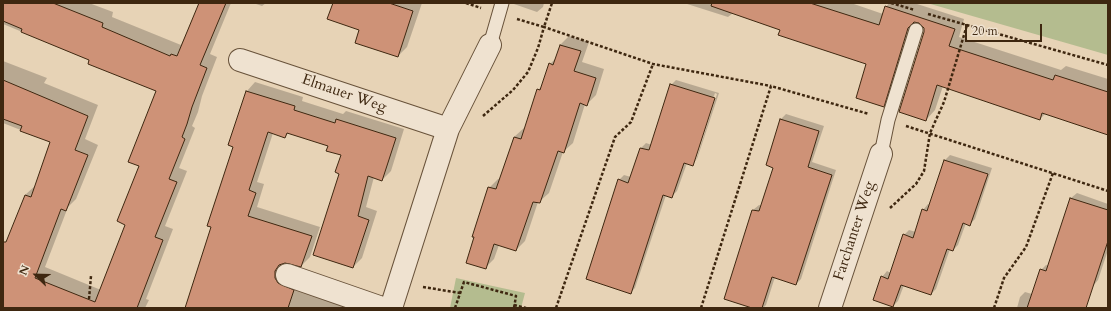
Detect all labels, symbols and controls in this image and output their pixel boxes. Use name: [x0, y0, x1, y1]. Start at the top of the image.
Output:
scale bar: [967, 16, 1044, 42]
text: 20 m: [972, 23, 998, 39]
street label: Elmauer Weg: [299, 71, 389, 117]
street label: Farchanter Weg: [830, 179, 880, 283]
north arrow: [16, 255, 56, 295]
text: N: [16, 263, 33, 277]

